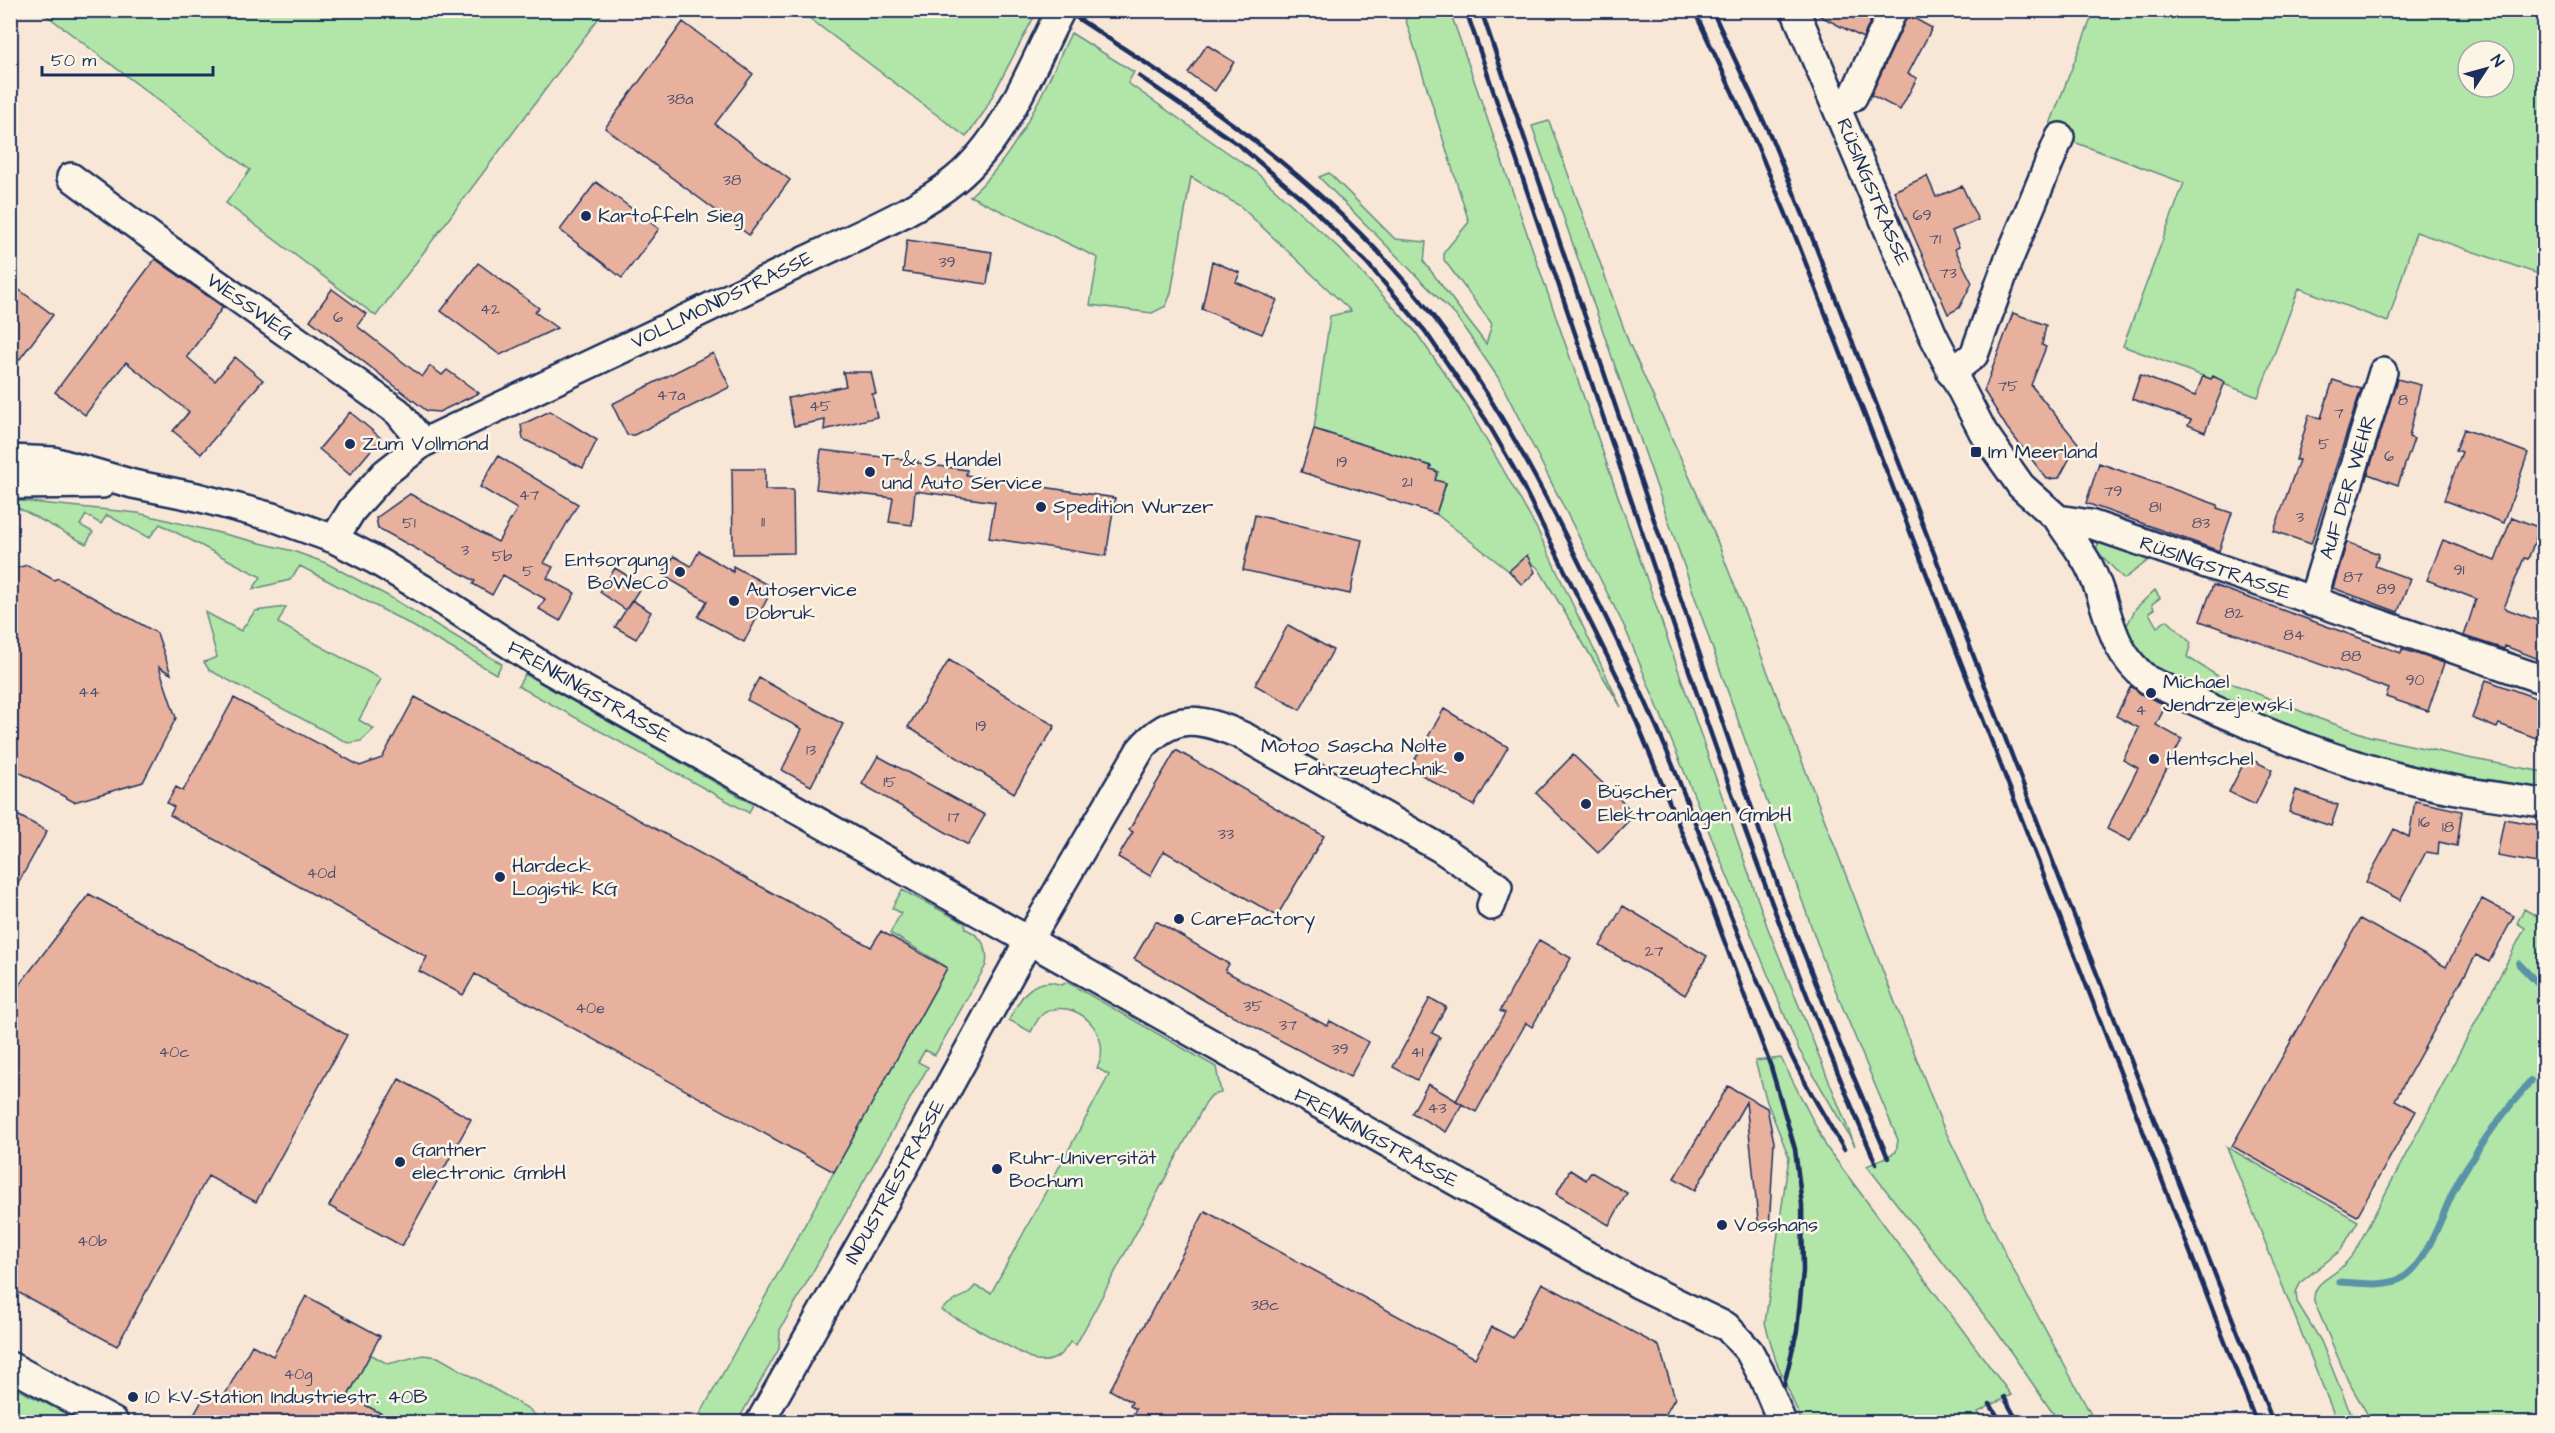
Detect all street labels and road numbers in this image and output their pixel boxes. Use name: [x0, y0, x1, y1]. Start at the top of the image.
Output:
street label: RÜSINGSTRASSE: [1829, 114, 1917, 270]
street label: VOLLMONDSTRASSE: [626, 244, 818, 356]
street label: WESSWEG: [201, 267, 299, 347]
street label: AUF DER WEHR: [2313, 411, 2383, 563]
street label: RÜSINGSTRASSE: [2136, 529, 2294, 607]
street label: FRENKINGSTRASSE: [502, 634, 676, 750]
street label: FRENKINGSTRASSE: [1289, 1081, 1463, 1195]
street label: INDUSTRIESTRASSE: [838, 1095, 952, 1269]

